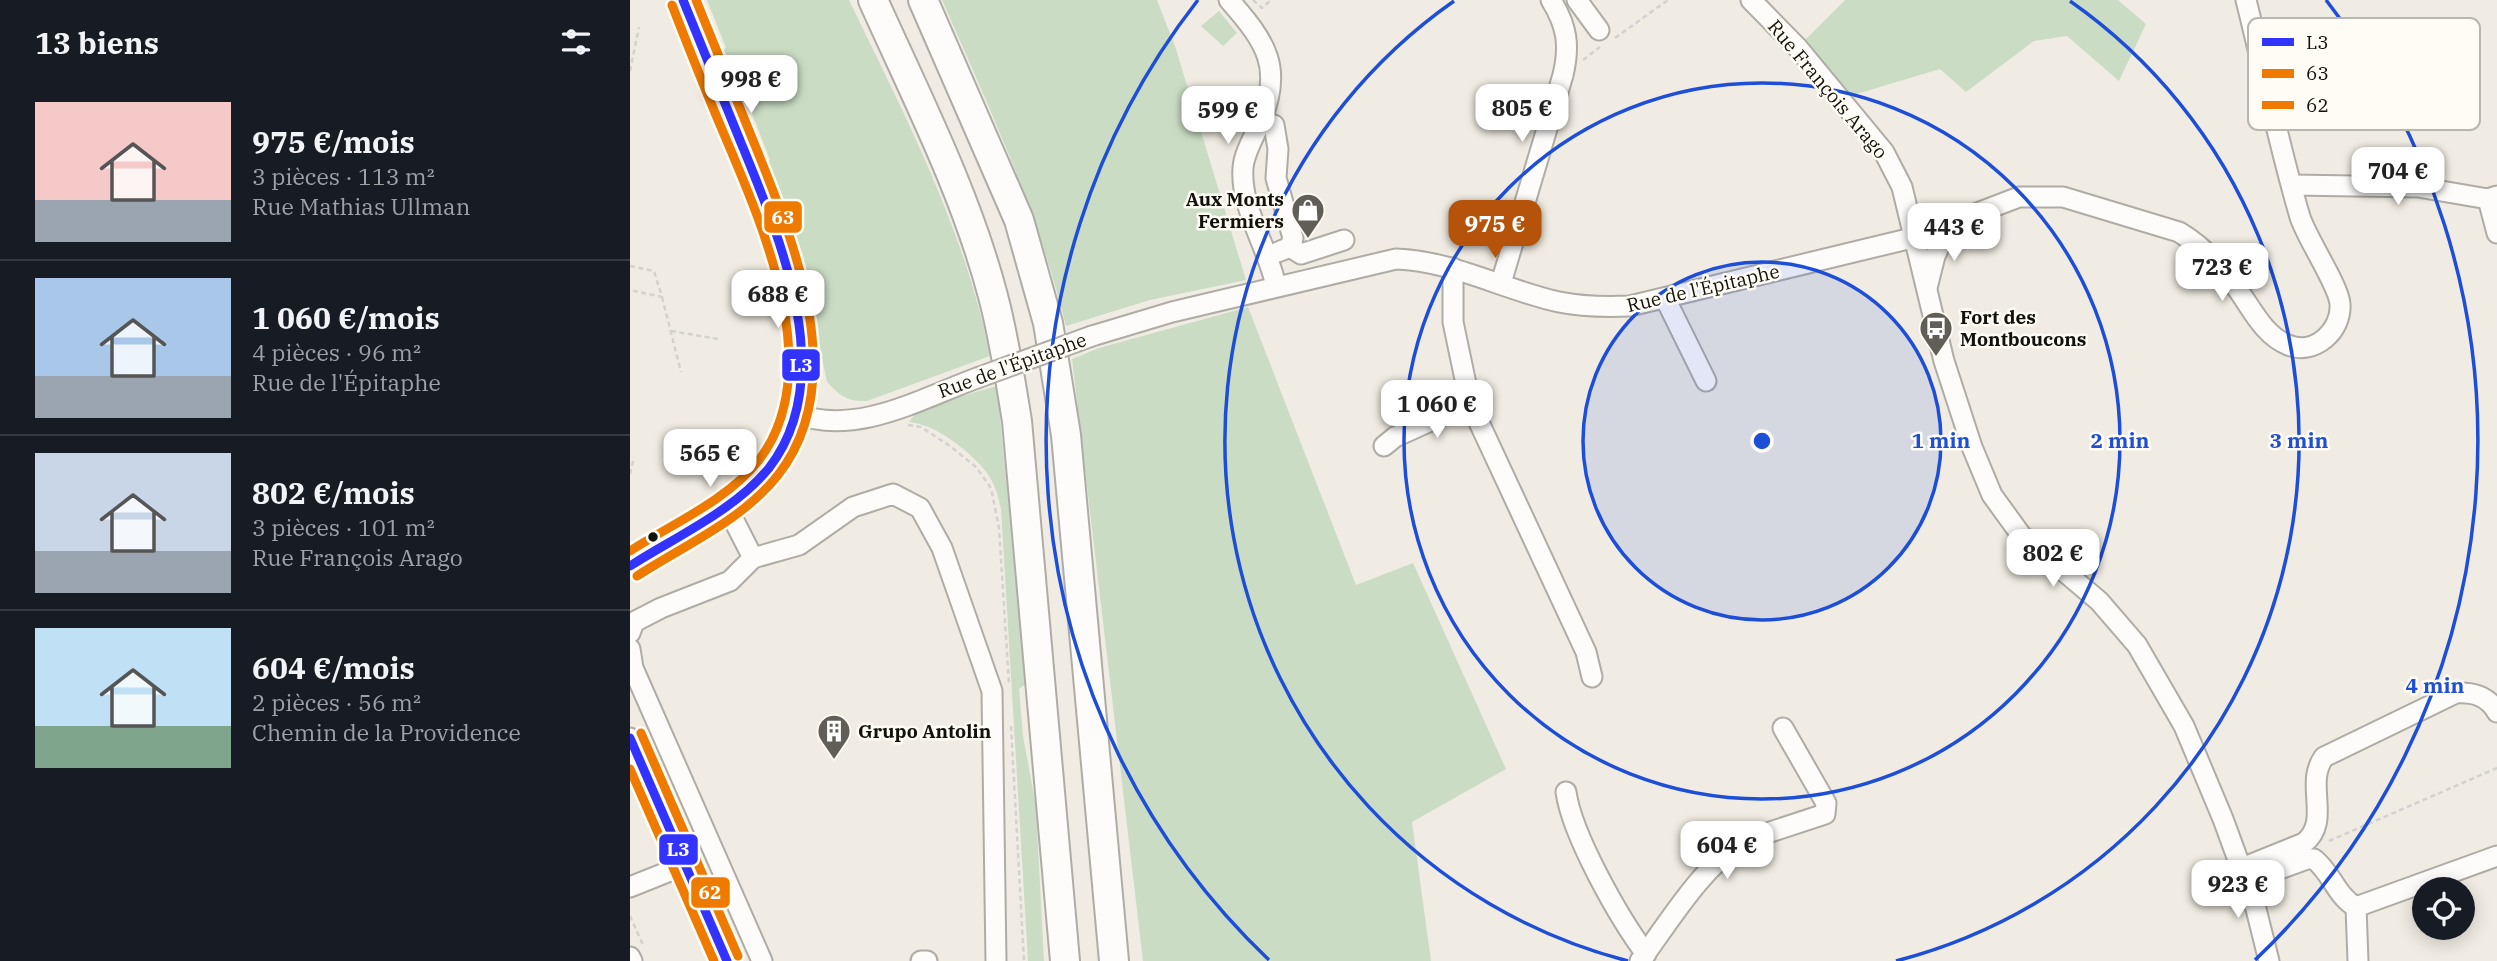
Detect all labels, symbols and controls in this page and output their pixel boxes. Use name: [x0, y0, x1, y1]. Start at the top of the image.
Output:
street label: Rue François Arago: [1763, 15, 1893, 163]
legend: [2248, 18, 2480, 130]
text: 13 biens: [35, 23, 159, 62]
icon: filters: [557, 23, 595, 61]
text: L3: [2306, 30, 2329, 54]
pin: 998 €: [702, 55, 800, 115]
text: 63: [2306, 61, 2329, 85]
text: 998 €: [720, 63, 782, 93]
pin: 805 €: [1473, 85, 1571, 144]
pin: 599 €: [1179, 86, 1277, 146]
text: 805 €: [1491, 92, 1553, 122]
text: 62: [2306, 93, 2329, 117]
text: 599 €: [1197, 94, 1259, 124]
text: 975 €/mois: [252, 122, 415, 161]
icon: home: [91, 130, 175, 214]
pin: 704 €: [2349, 148, 2447, 207]
text: 704 €: [2367, 155, 2429, 185]
text: 3 pièces · 113 m²: [252, 161, 435, 191]
place label: Aux Monts Fermiers: [1186, 187, 1284, 233]
text: Rue Mathias Ullman: [252, 191, 470, 221]
shop icon: Aux Monts Fermiers: [1289, 191, 1327, 240]
line badge: 63: [763, 200, 803, 234]
pin: 975 €: [1446, 201, 1544, 260]
pin: 443 €: [1905, 204, 2003, 263]
text: 63: [772, 205, 794, 229]
text: 975 €: [1464, 208, 1526, 238]
text: 443 €: [1923, 211, 1985, 241]
pin: 723 €: [2173, 244, 2271, 303]
text: 723 €: [2191, 251, 2253, 281]
street label: Rue de l'Épitaphe: [1624, 259, 1782, 317]
pin: 688 €: [729, 270, 827, 330]
text: 688 €: [747, 278, 809, 308]
text: 1 060 €/mois: [252, 298, 440, 337]
place label: Fort des Montboucons: [1960, 305, 2086, 351]
icon: home: [91, 306, 175, 390]
bus stop icon: Fort des Montboucons: [1917, 309, 1955, 358]
street label: Rue de l'Épitaphe: [935, 327, 1089, 403]
text: 4 pièces · 96 m²: [252, 337, 421, 367]
line badge: L3: [781, 348, 821, 382]
text: L3: [789, 353, 813, 377]
text: Rue de l'Épitaphe: [252, 367, 441, 397]
pin: 1 060 €: [1372, 380, 1502, 440]
text: 1 060 €: [1397, 388, 1477, 418]
text: 1 min: [1912, 426, 1970, 454]
text: 2 min: [2091, 426, 2149, 454]
text: 3 min: [2270, 426, 2328, 454]
centre of rings: [1750, 429, 1774, 453]
pin: 565 €: [661, 430, 759, 489]
text: 565 €: [679, 437, 741, 467]
text: 802 €/mois: [252, 473, 415, 512]
icon: home: [91, 481, 175, 565]
text: 3 pièces · 101 m²: [252, 512, 435, 542]
unlabelled marker: [646, 530, 660, 544]
pin: 802 €: [2004, 530, 2102, 589]
text: 802 €: [2022, 537, 2084, 567]
text: Rue François Arago: [252, 542, 463, 572]
text: 604 €/mois: [252, 648, 415, 687]
icon: home: [91, 656, 175, 740]
text: 4 min: [2406, 671, 2464, 699]
text: 2 pièces · 56 m²: [252, 687, 421, 717]
building icon: Grupo Antolin: [815, 712, 853, 761]
text: Chemin de la Providence: [252, 717, 521, 747]
place label: Grupo Antolin: [858, 719, 992, 743]
pin: 604 €: [1678, 822, 1776, 881]
text: 604 €: [1696, 829, 1758, 859]
line badge: L3: [658, 833, 699, 866]
text: L3: [666, 837, 690, 861]
pin: 923 €: [2189, 860, 2287, 920]
text: 923 €: [2207, 868, 2269, 898]
line badge: 62: [690, 876, 731, 909]
map controls: [2412, 877, 2475, 940]
button: locate: [2412, 877, 2475, 940]
text: 62: [699, 880, 721, 904]

